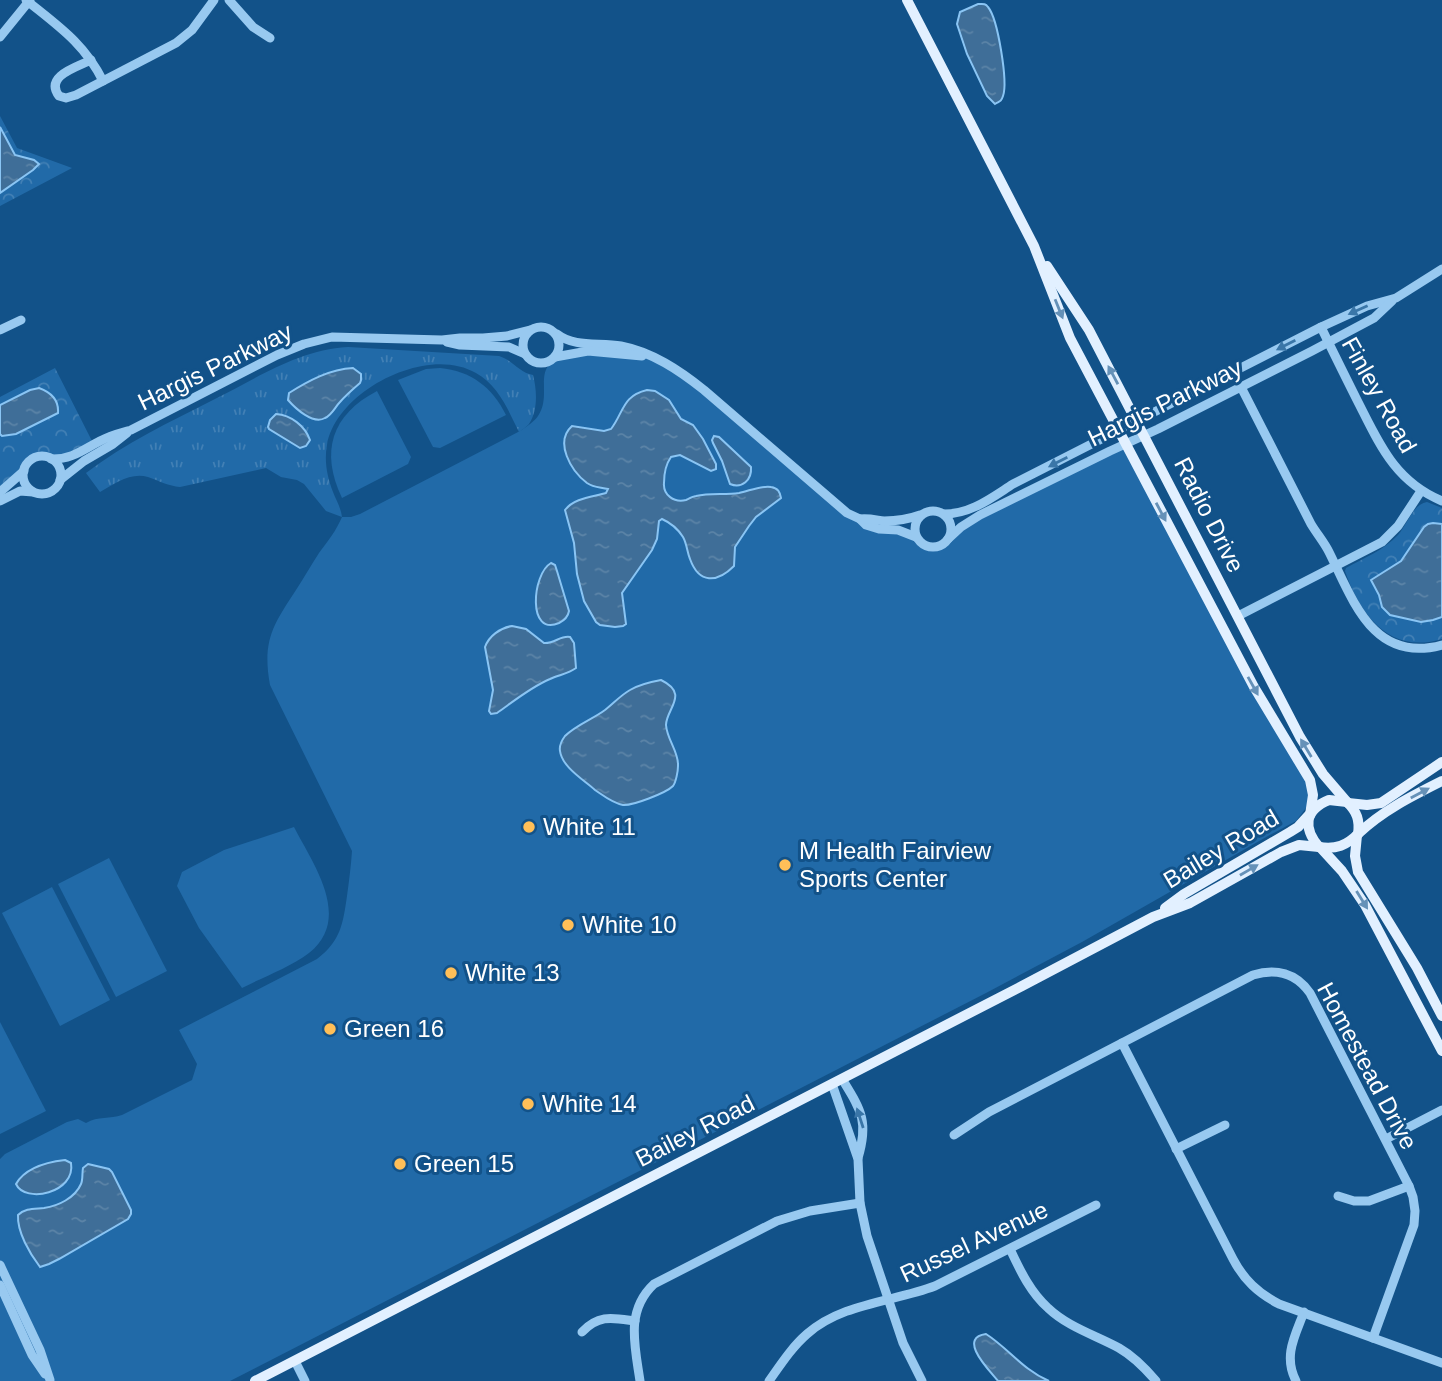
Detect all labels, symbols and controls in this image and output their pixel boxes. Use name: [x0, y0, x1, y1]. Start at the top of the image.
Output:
one-way arrow: [1053, 299, 1064, 320]
one-way arrow: [1347, 305, 1368, 316]
street label: Hargis Parkway: [133, 318, 296, 416]
street label: Finley Road: [1337, 332, 1422, 457]
one-way arrow: [1276, 339, 1296, 350]
street label: Hargis Parkway: [1083, 354, 1246, 452]
one-way arrow: [1107, 365, 1118, 385]
street label: Radio Drive: [1169, 453, 1250, 577]
one-way arrow: [1048, 456, 1068, 467]
one-way arrow: [1156, 502, 1167, 522]
one-way arrow: [1247, 676, 1259, 696]
one-way arrow: [1300, 738, 1312, 758]
one-way arrow: [1410, 787, 1429, 799]
street label: Bailey Road: [1158, 804, 1283, 893]
place label: White 11: [543, 813, 636, 840]
marker: White 11: [521, 819, 537, 835]
place label: M Health Fairview Sports Center: [799, 837, 992, 892]
marker: M Health Fairview Sports Center: [777, 857, 793, 873]
one-way arrow: [1240, 864, 1259, 876]
one-way arrow: [1355, 891, 1368, 910]
place label: White 10: [582, 911, 677, 938]
marker: White 10: [560, 917, 576, 933]
place label: White 13: [465, 959, 560, 986]
marker: White 13: [443, 965, 459, 981]
street label: Homestead Drive: [1312, 978, 1423, 1154]
place label: Green 16: [344, 1015, 444, 1042]
marker: Green 16: [322, 1021, 338, 1037]
street label: Bailey Road: [631, 1089, 759, 1172]
place label: White 14: [542, 1090, 637, 1117]
marker: White 14: [520, 1096, 536, 1112]
one-way arrow: [855, 1107, 865, 1128]
place label: Green 15: [414, 1150, 514, 1177]
marker: Green 15: [392, 1156, 408, 1172]
street label: Russel Avenue: [896, 1196, 1052, 1288]

